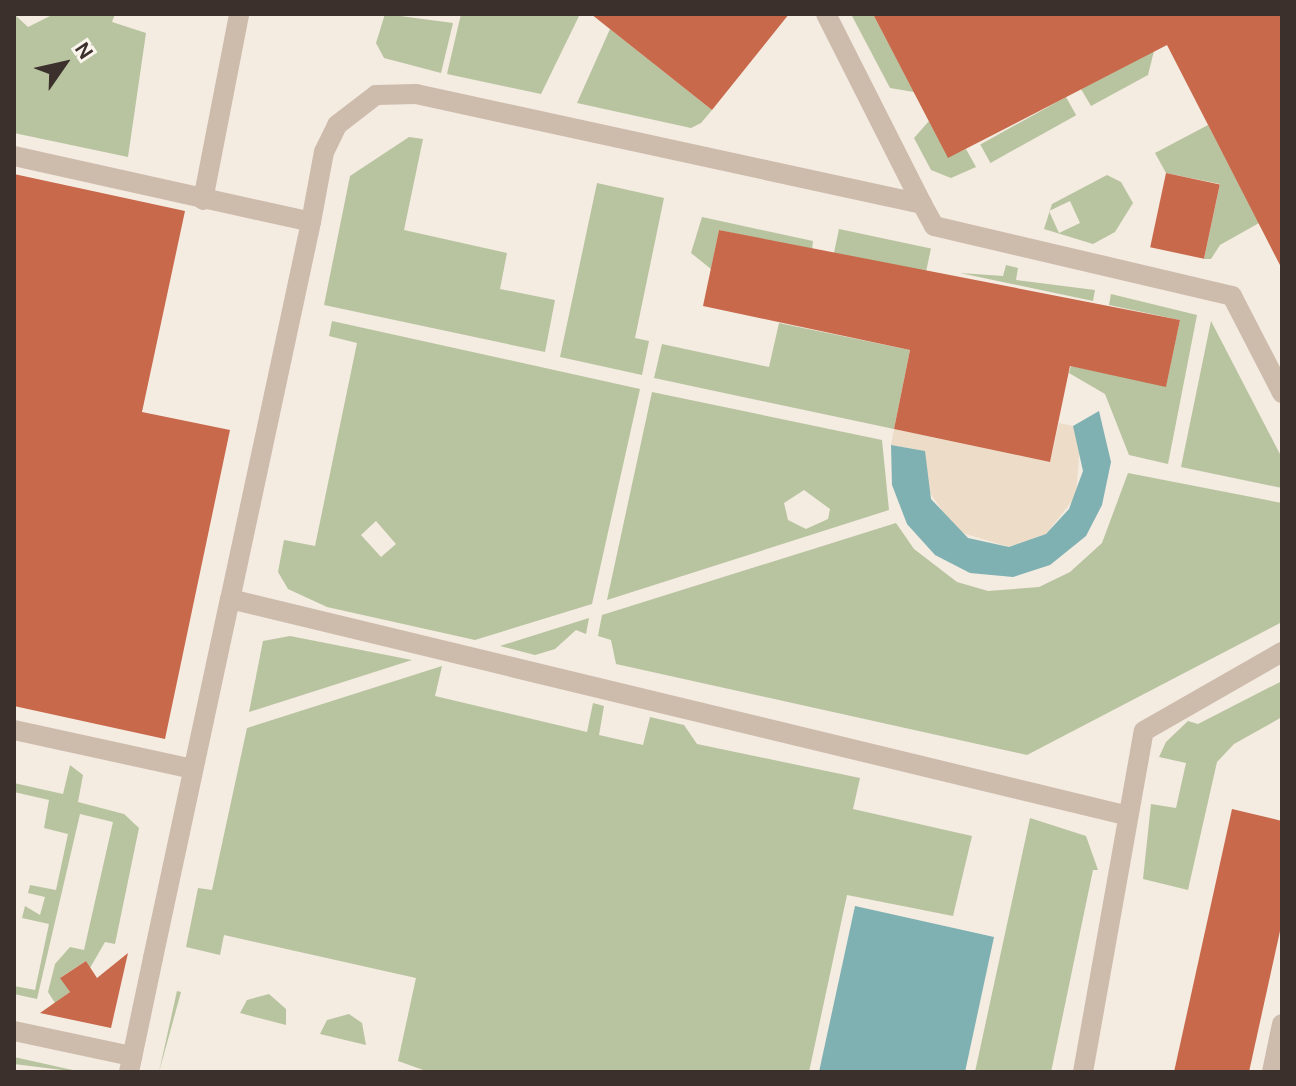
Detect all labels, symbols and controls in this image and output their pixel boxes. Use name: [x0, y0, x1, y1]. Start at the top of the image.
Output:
north arrow: [24, 24, 104, 104]
text: N: [69, 37, 99, 64]

